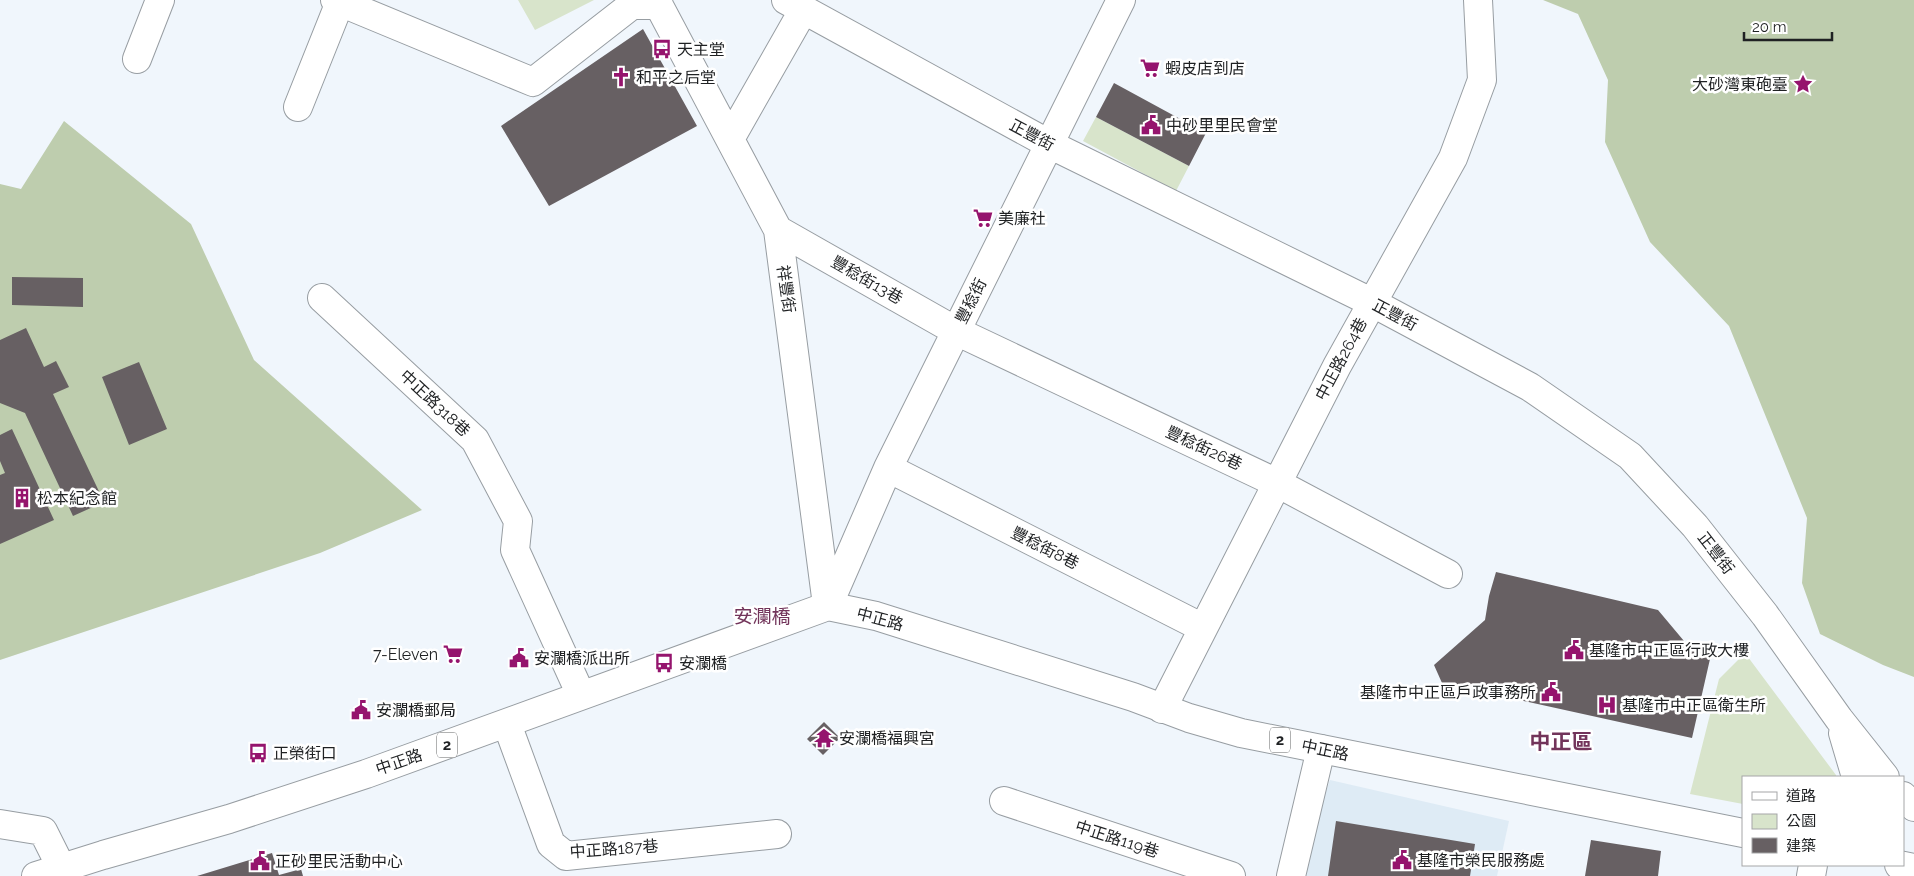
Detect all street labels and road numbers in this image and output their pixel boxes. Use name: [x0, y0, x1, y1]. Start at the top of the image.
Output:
street label: 正豐街: [1006, 115, 1058, 155]
street label: 豐稔街13巷: [828, 252, 906, 308]
street label: 祥豐街: [773, 264, 799, 314]
street label: 豐稔街: [952, 275, 990, 327]
street label: 正豐街: [1369, 295, 1421, 335]
street label: 中正路264巷: [1311, 314, 1371, 404]
street label: 中正路318巷: [396, 366, 474, 440]
street label: 豐稔街26巷: [1163, 422, 1245, 474]
street label: 豐稔街8巷: [1008, 523, 1082, 573]
street label: 正豐街: [1694, 528, 1738, 578]
street label: 中正路: [854, 604, 906, 634]
road number: 2: [1270, 728, 1290, 752]
road number: 2: [437, 732, 457, 758]
street label: 中正路: [1300, 736, 1350, 764]
street label: 中正路: [373, 745, 425, 779]
street label: 中正路119巷: [1073, 817, 1161, 861]
street label: 中正路187巷: [569, 836, 659, 862]

